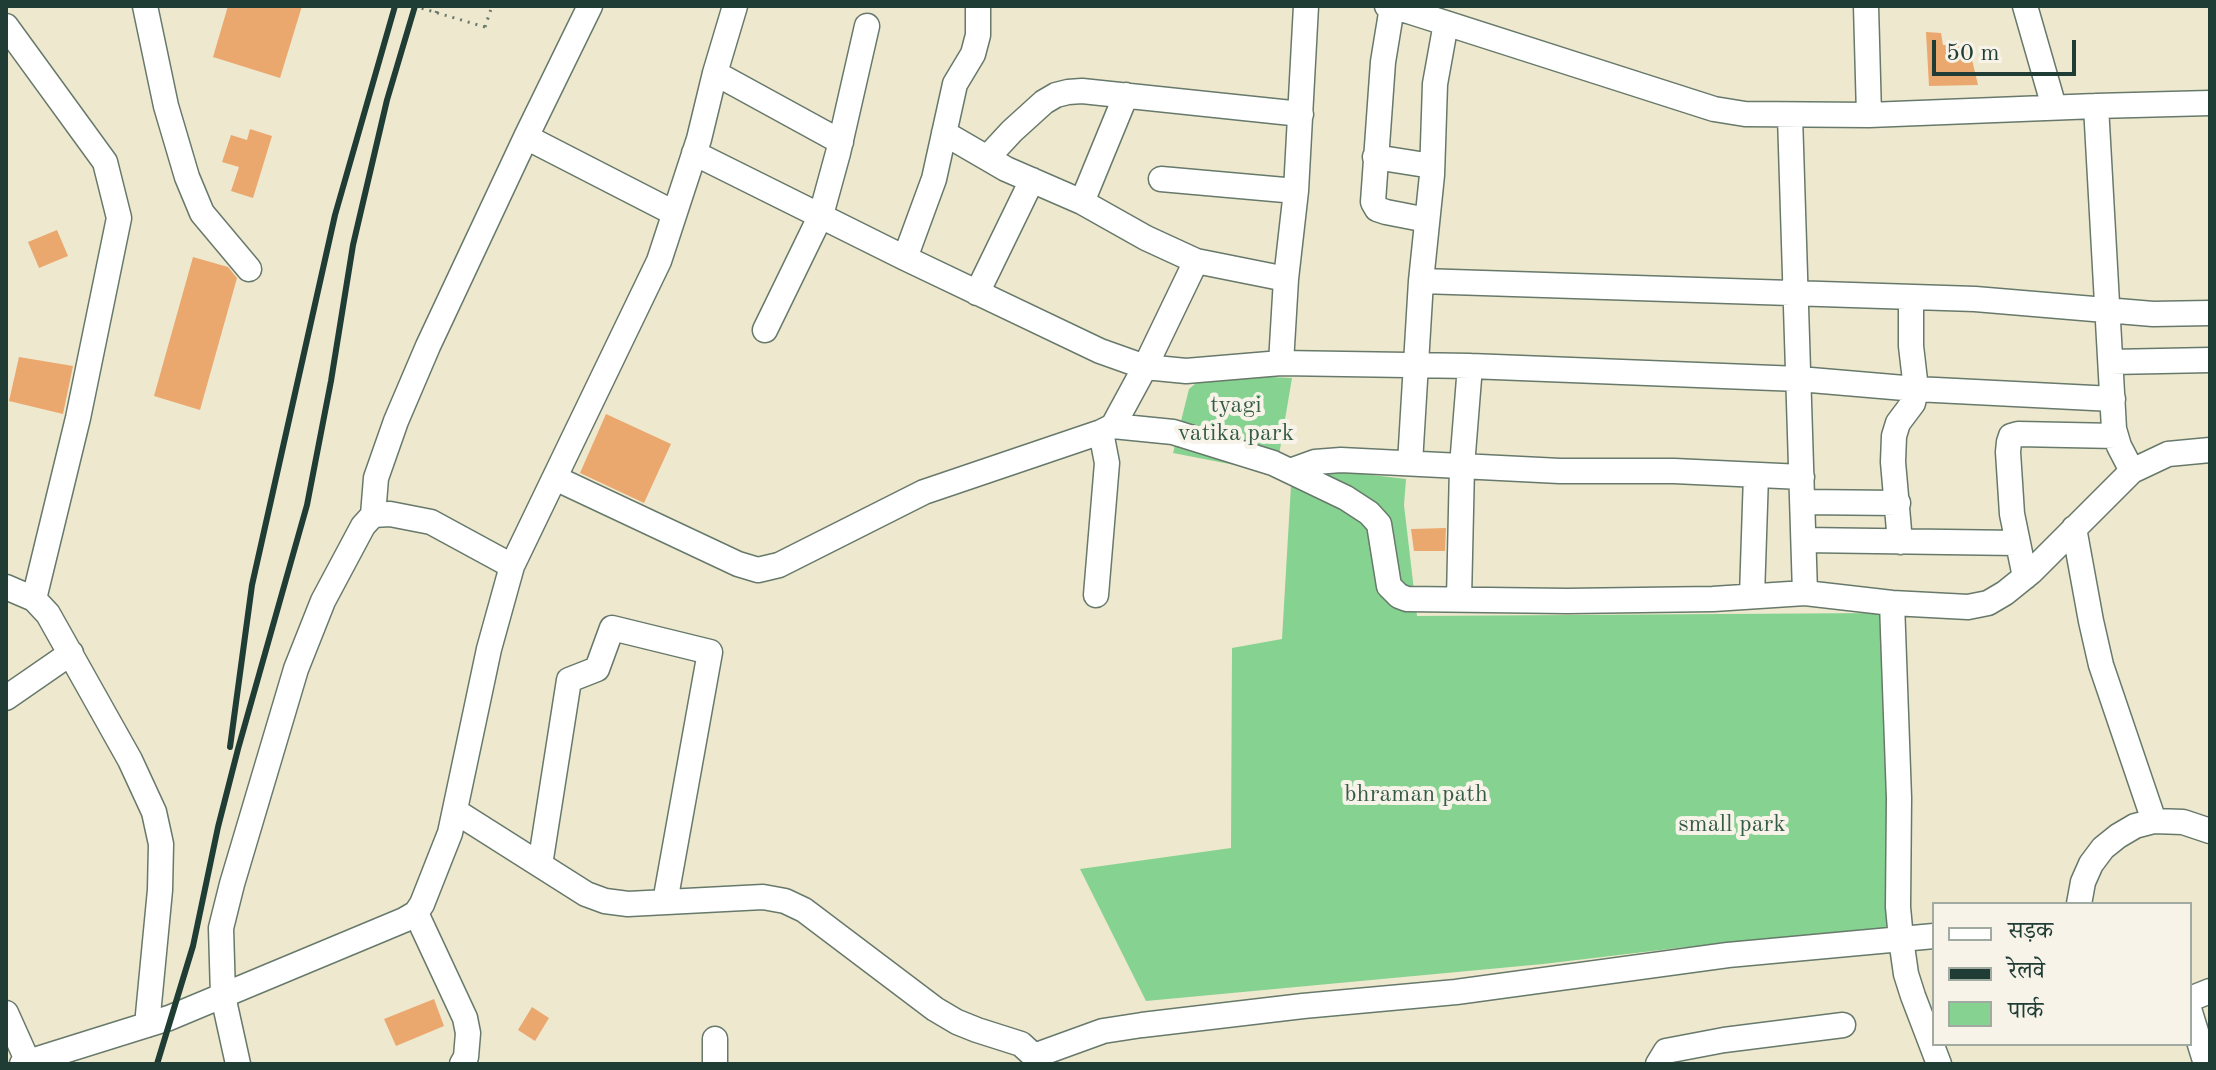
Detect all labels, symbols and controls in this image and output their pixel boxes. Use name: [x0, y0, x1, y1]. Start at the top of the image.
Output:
scale bar: [1936, 24, 2080, 74]
text: 50 m: [1946, 42, 2000, 66]
park label: tyagi vatika park: [1178, 392, 1294, 448]
park label: bhraman path: [1344, 781, 1488, 809]
park label: small park: [1678, 811, 1786, 839]
legend: [1932, 902, 2192, 1046]
text: सड़क: [2008, 920, 2053, 944]
text: रेलवे: [2008, 960, 2045, 984]
text: पार्क: [2008, 1000, 2043, 1024]

